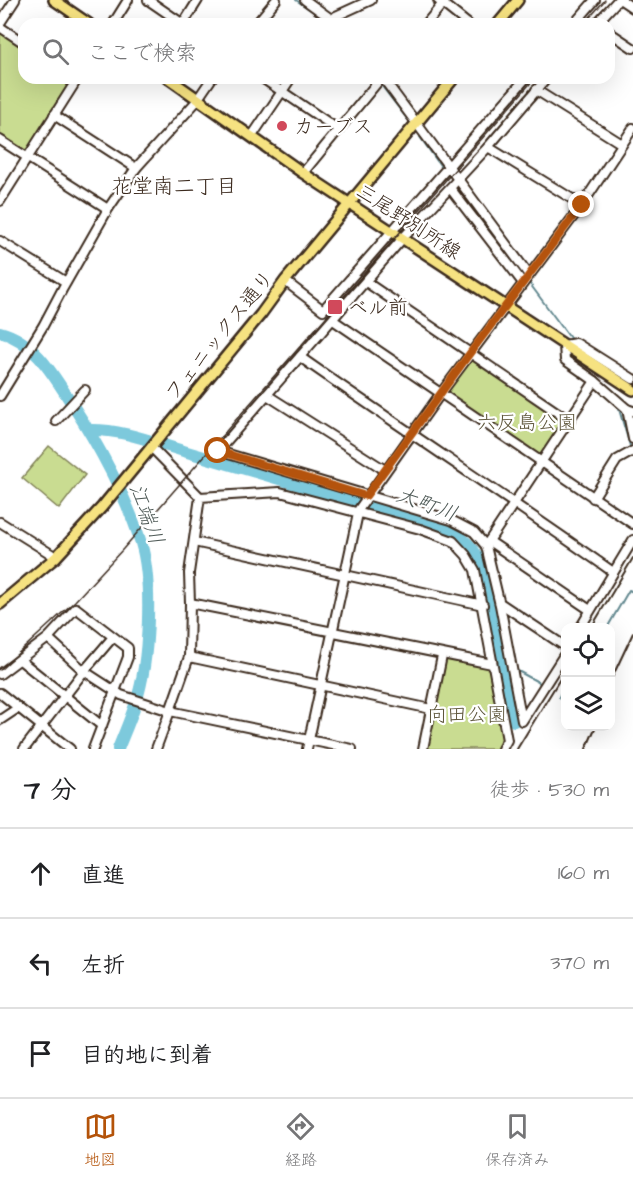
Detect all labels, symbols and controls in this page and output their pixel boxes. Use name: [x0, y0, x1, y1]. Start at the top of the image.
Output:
search box: [18, 18, 615, 84]
icon: search: [39, 35, 72, 68]
text: ここで検索: [87, 38, 197, 69]
place label: カーブス: [294, 113, 373, 141]
marker: カーブス: [275, 119, 289, 133]
district label: 花堂南二丁目: [111, 172, 237, 201]
street label: 三尾野別所線: [351, 177, 466, 266]
route end: [568, 191, 594, 217]
street label: フェニックス通り: [159, 265, 281, 406]
place label: ベル前: [348, 294, 408, 322]
marker: ベル前: [326, 298, 344, 316]
park label: 六反島公園: [477, 409, 577, 437]
route start: [204, 437, 230, 463]
water label: 江端川: [122, 480, 171, 549]
water label: 大町川: [392, 480, 461, 529]
map controls: [561, 623, 615, 731]
button: locate: [561, 623, 615, 677]
button: layers: [561, 677, 615, 731]
park label: 向田公園: [427, 701, 507, 729]
text: 7 分: [24, 772, 76, 808]
text: 徒歩 · 530 m: [490, 776, 609, 804]
icon: ahead: [24, 857, 57, 890]
text: 160 m: [558, 859, 609, 887]
text: 直進: [81, 860, 125, 891]
icon: left: [24, 947, 57, 980]
text: 370 m: [550, 949, 609, 977]
text: 左折: [81, 950, 125, 981]
icon: arrive: [24, 1037, 57, 1070]
text: 目的地に到着: [81, 1040, 213, 1071]
tab: 地図: [84, 1110, 117, 1171]
tab: 経路: [284, 1110, 317, 1171]
tab: 保存済み: [485, 1110, 549, 1171]

